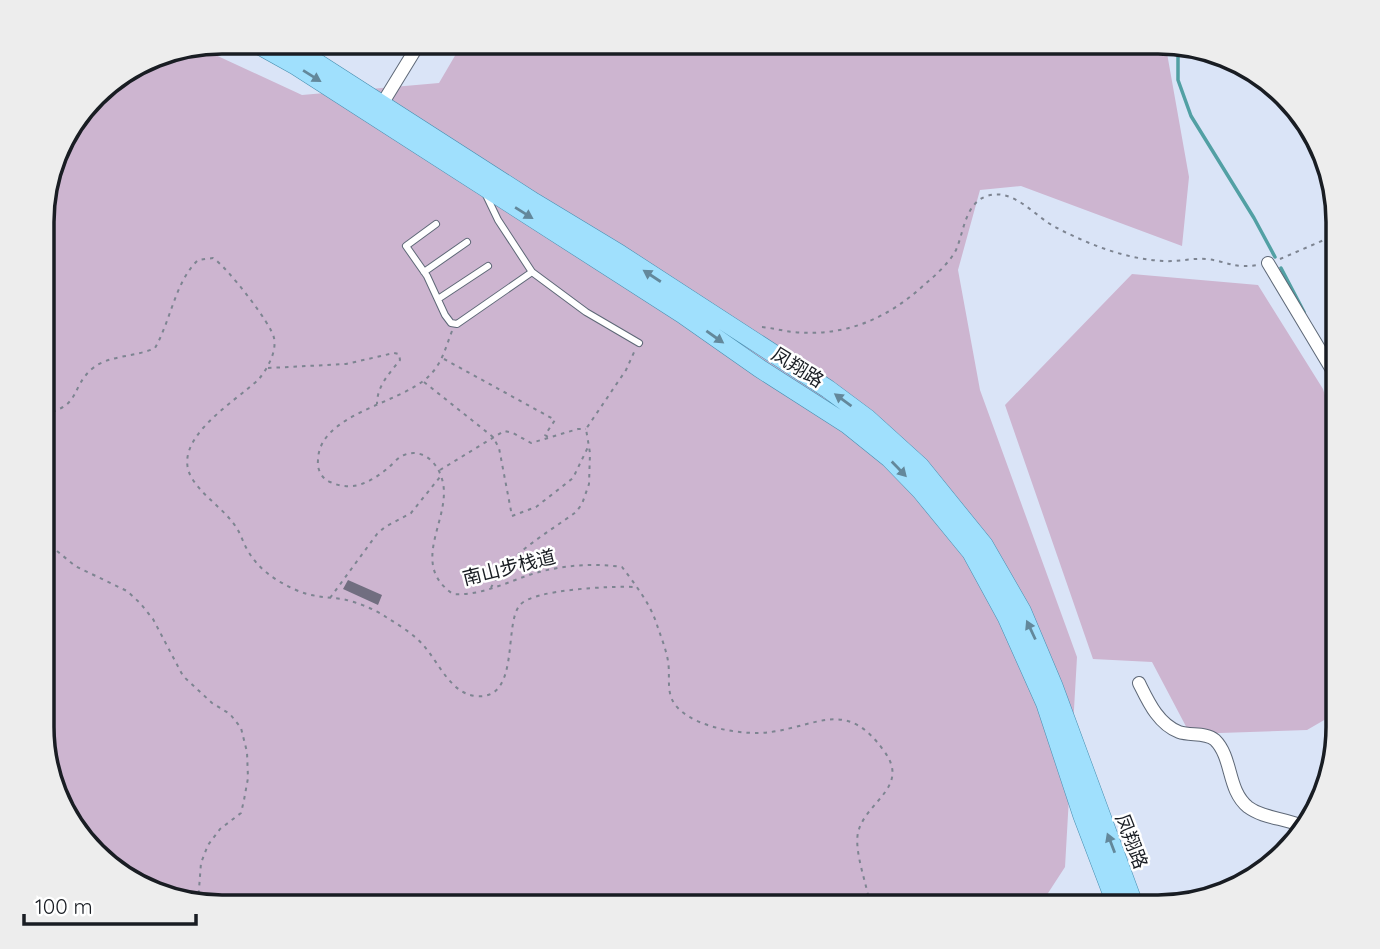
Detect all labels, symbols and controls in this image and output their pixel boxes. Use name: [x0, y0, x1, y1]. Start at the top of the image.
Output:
one-way arrow: [303, 70, 322, 83]
one-way arrow: [514, 207, 533, 220]
one-way arrow: [642, 269, 662, 282]
one-way arrow: [706, 330, 724, 344]
street label: 凤翔路: [767, 342, 829, 392]
one-way arrow: [833, 393, 852, 407]
one-way arrow: [891, 460, 907, 477]
street label: 南山步栈道: [460, 544, 558, 590]
one-way arrow: [1025, 620, 1037, 640]
street label: 凤翔路: [1111, 810, 1153, 872]
one-way arrow: [1105, 833, 1116, 854]
scale bar: [24, 883, 196, 927]
text: 100 m: [35, 893, 93, 919]

